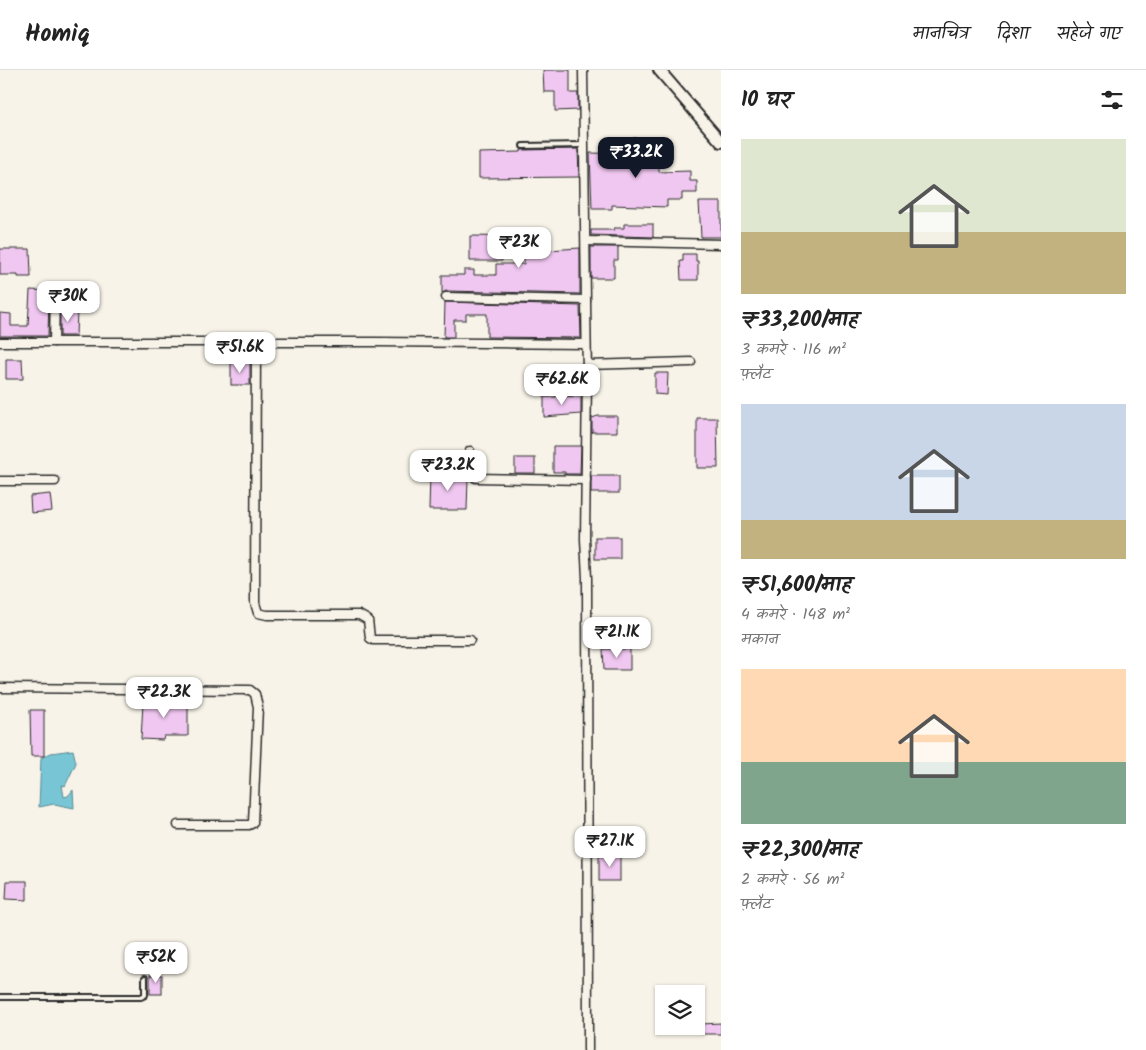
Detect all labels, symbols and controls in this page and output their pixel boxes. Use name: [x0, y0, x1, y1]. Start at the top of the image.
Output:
text: Homiq: [25, 15, 90, 54]
text: मानचित्र: [913, 20, 969, 49]
text: दिशा: [997, 20, 1029, 49]
text: सहेजे गए: [1057, 20, 1121, 49]
text: 10 घर: [741, 84, 791, 117]
icon: filters: [1098, 86, 1126, 114]
pin: ₹33.2K: [595, 136, 677, 179]
text: ₹33.2K: [609, 140, 663, 165]
icon: home: [889, 171, 979, 261]
pin: ₹23K: [489, 226, 549, 269]
text: ₹23K: [498, 230, 540, 255]
pin: ₹30K: [38, 280, 98, 323]
text: ₹30K: [48, 284, 88, 309]
text: ₹33,200/माह: [741, 304, 858, 337]
pin: ₹51.6K: [199, 332, 281, 374]
text: ₹51.6K: [216, 335, 264, 360]
text: 3 कमरे · 116 m²: [741, 337, 846, 362]
text: फ़्लैट: [741, 362, 772, 387]
pin: ₹62.6K: [521, 364, 603, 406]
text: ₹62.6K: [535, 367, 589, 392]
icon: home: [889, 436, 979, 526]
pin: ₹23.2K: [407, 450, 489, 492]
text: ₹23.2K: [421, 453, 475, 478]
text: ₹51,600/माह: [741, 569, 851, 602]
text: 4 कमरे · 148 m²: [741, 602, 850, 627]
pin: ₹21.1K: [576, 616, 658, 659]
text: ₹21.1K: [594, 620, 640, 645]
text: मकान: [741, 627, 778, 652]
pin: ₹22.3K: [123, 676, 205, 719]
text: ₹22.3K: [137, 680, 191, 705]
icon: home: [889, 701, 979, 791]
pin: ₹27.1K: [569, 826, 651, 868]
text: ₹27.1K: [585, 829, 635, 854]
text: ₹22,300/माह: [741, 834, 859, 867]
text: 2 कमरे · 56 m²: [741, 867, 845, 892]
text: फ़्लैट: [741, 892, 772, 917]
pin: ₹52K: [126, 942, 186, 984]
text: ₹52K: [136, 945, 176, 970]
map controls: [655, 985, 705, 1035]
button: layers: [655, 985, 705, 1035]

